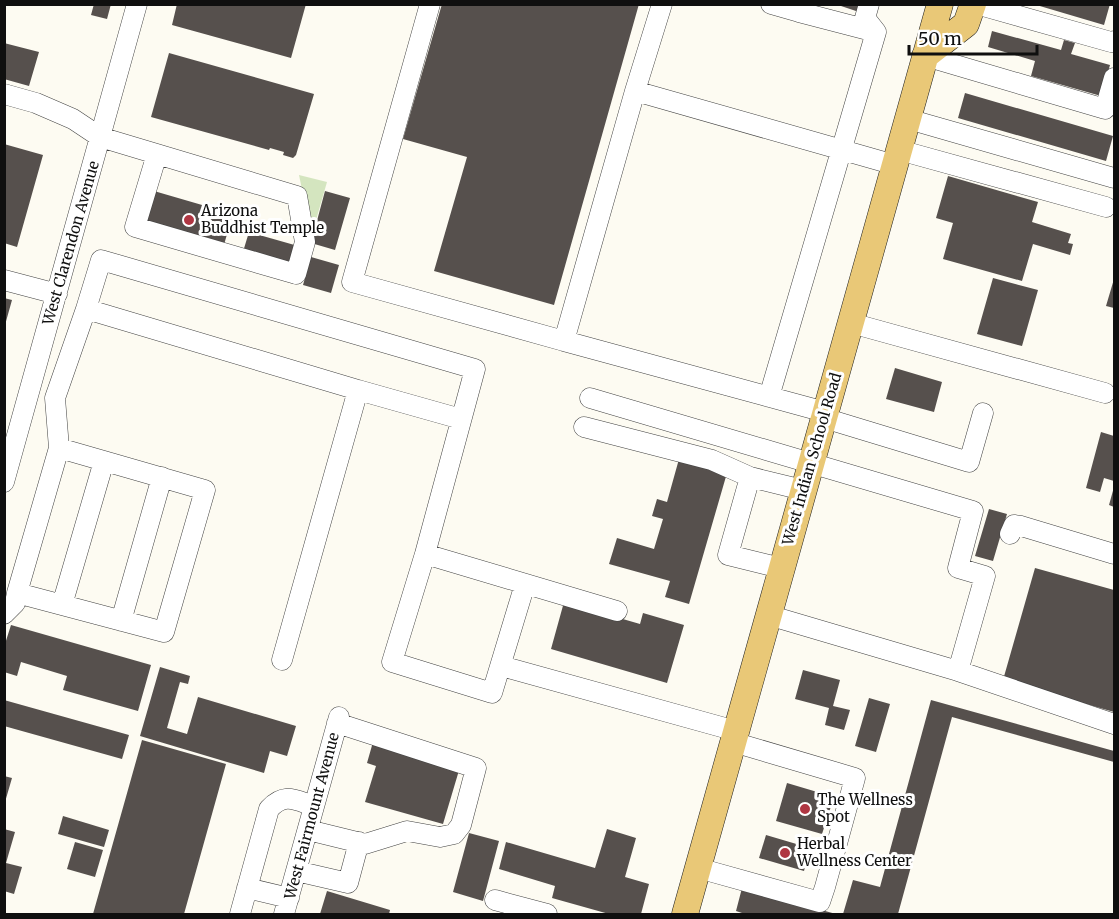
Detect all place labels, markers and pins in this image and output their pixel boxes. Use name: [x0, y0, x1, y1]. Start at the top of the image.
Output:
place label: Arizona Buddhist Temple: [200, 201, 324, 237]
marker: Arizona Buddhist Temple: [182, 213, 196, 227]
place label: The Wellness Spot: [817, 790, 913, 826]
marker: The Wellness Spot: [798, 802, 812, 816]
place label: Herbal Wellness Center: [796, 834, 912, 870]
marker: Herbal Wellness Center: [778, 846, 792, 860]

